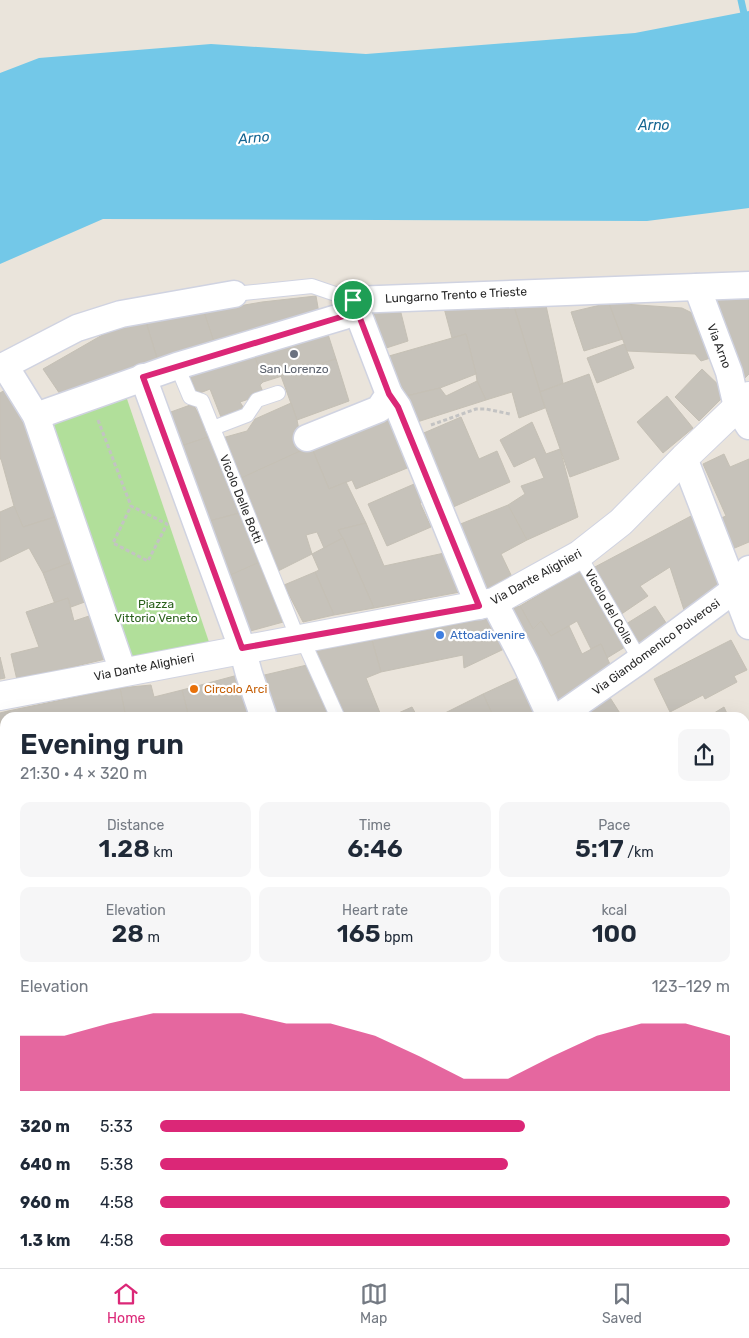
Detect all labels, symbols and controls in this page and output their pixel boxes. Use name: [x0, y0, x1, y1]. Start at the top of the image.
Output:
water label: Arno: [637, 117, 670, 134]
water label: Arno: [237, 128, 270, 148]
pin: [332, 279, 374, 321]
street label: Lungarno Trento e Trieste: [385, 284, 528, 306]
icon: arrive: [339, 286, 367, 314]
street label: Via Arno: [704, 322, 734, 370]
marker: San Lorenzo: [288, 348, 300, 360]
place label: San Lorenzo: [259, 362, 329, 376]
street label: Vicolo Delle Botti: [217, 453, 265, 546]
street label: Via Dante Alighieri: [488, 546, 584, 608]
street label: Vicolo del Colle: [582, 567, 636, 647]
street label: Via Giandomenico Polverosi: [589, 596, 723, 698]
park label: Piazza Vittorio Veneto: [114, 597, 198, 625]
place label: Attoadivenire: [450, 628, 525, 642]
marker: Attoadivenire: [434, 629, 446, 641]
street label: Via Dante Alighieri: [93, 650, 195, 684]
place label: Circolo Arci: [204, 682, 267, 696]
marker: Circolo Arci: [188, 683, 200, 695]
text: Evening run: [20, 728, 184, 761]
button: share: [678, 729, 730, 781]
text: 21:30 · 4 × 320 m: [20, 764, 147, 783]
text: Distance: [107, 817, 164, 834]
text: Time: [359, 817, 391, 834]
text: Pace: [598, 817, 630, 834]
text: 1.28: [98, 834, 150, 863]
text: 6:46: [347, 834, 403, 863]
text: 5:17: [575, 834, 624, 863]
text: km: [150, 844, 173, 861]
text: /km: [624, 844, 654, 861]
text: Elevation: [106, 902, 166, 919]
text: Heart rate: [342, 902, 408, 919]
text: kcal: [601, 902, 627, 919]
text: 28: [111, 919, 144, 948]
text: 165: [337, 919, 381, 948]
text: 100: [592, 919, 637, 948]
text: m: [144, 929, 160, 946]
text: bpm: [381, 929, 413, 946]
text: Elevation: [20, 977, 89, 996]
text: 123–129 m: [652, 977, 730, 996]
text: 320 m: [20, 1117, 70, 1136]
text: 5:33: [100, 1117, 133, 1136]
text: 640 m: [20, 1155, 70, 1174]
text: 5:38: [100, 1155, 133, 1174]
text: 960 m: [20, 1193, 70, 1212]
text: 4:58: [100, 1193, 134, 1212]
text: 1.3 km: [20, 1231, 70, 1250]
text: 4:58: [100, 1231, 134, 1250]
tab: Home: [107, 1280, 145, 1327]
tab: Map: [360, 1280, 388, 1327]
tab: Saved: [602, 1280, 642, 1327]

